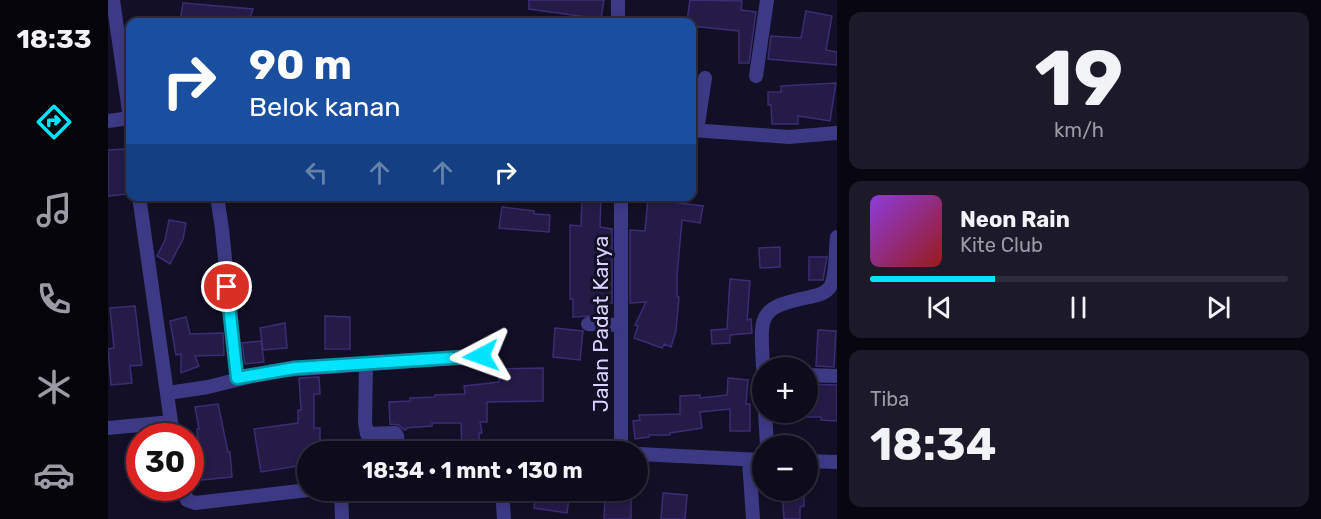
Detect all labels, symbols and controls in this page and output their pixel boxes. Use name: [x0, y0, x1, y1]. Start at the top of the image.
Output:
text: 18:33: [16, 23, 92, 55]
text: 19: [1035, 32, 1123, 125]
text: 90 m: [249, 40, 352, 90]
icon: right: [150, 42, 228, 120]
text: Belok kanan: [249, 91, 401, 123]
icon: directions: [33, 101, 75, 143]
text: km/h: [1054, 118, 1104, 142]
icon: left: [300, 156, 333, 189]
icon: ahead: [363, 156, 396, 189]
icon: ahead: [426, 156, 459, 189]
icon: right: [489, 156, 522, 189]
icon: music: [33, 189, 75, 231]
text: Neon Rain: [960, 206, 1070, 233]
text: Kite Club: [960, 233, 1043, 257]
street label: Jalan Padat Karya: [588, 236, 613, 412]
pin: [201, 261, 252, 312]
icon: arrive: [210, 270, 243, 303]
icon: phone: [33, 278, 75, 320]
icon: previous: [923, 291, 956, 324]
icon: pause: [1062, 291, 1095, 324]
icon: next: [1202, 291, 1235, 324]
position arrow: [449, 324, 513, 388]
map controls: [752, 357, 818, 501]
button: +: [752, 357, 818, 423]
icon: climate: [33, 366, 75, 408]
text: Tiba: [870, 387, 909, 411]
text: 18:34: [870, 418, 996, 471]
speed limit sign: 30: [126, 423, 204, 501]
button: −: [752, 435, 818, 501]
icon: car: [33, 454, 75, 496]
text: 18:34 · 1 mnt · 130 m: [362, 457, 583, 484]

